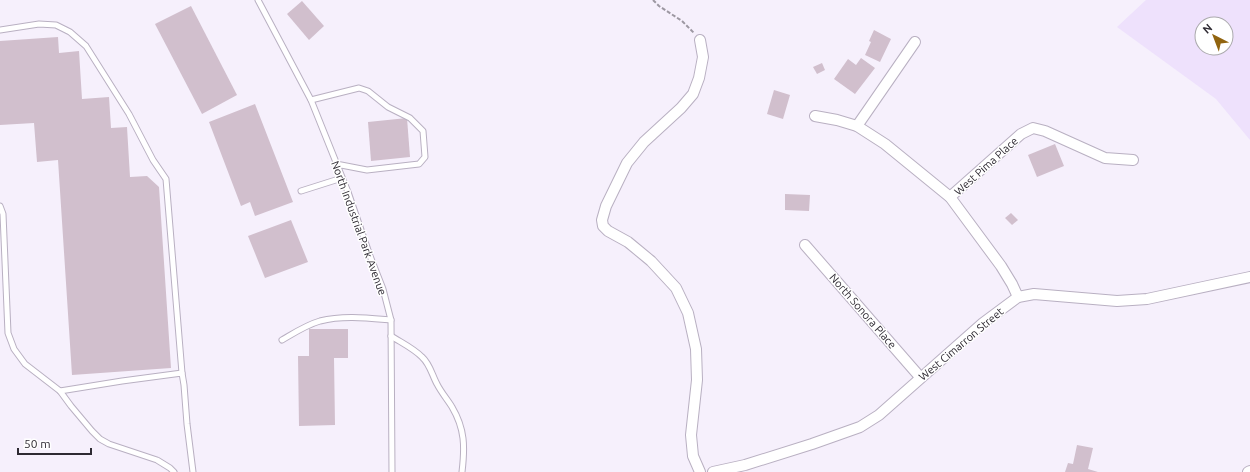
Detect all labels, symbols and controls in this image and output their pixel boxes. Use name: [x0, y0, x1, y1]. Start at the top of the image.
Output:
north arrow: [1194, 16, 1234, 56]
text: N: [1200, 21, 1214, 36]
street label: West Pima Place: [952, 134, 1020, 198]
street label: North Industrial Park Avenue: [329, 159, 389, 297]
street label: North Sonora Place: [827, 271, 899, 351]
street label: West Cimarron Street: [916, 305, 1006, 383]
scale bar: [18, 430, 91, 456]
text: 50 m: [24, 437, 51, 450]

